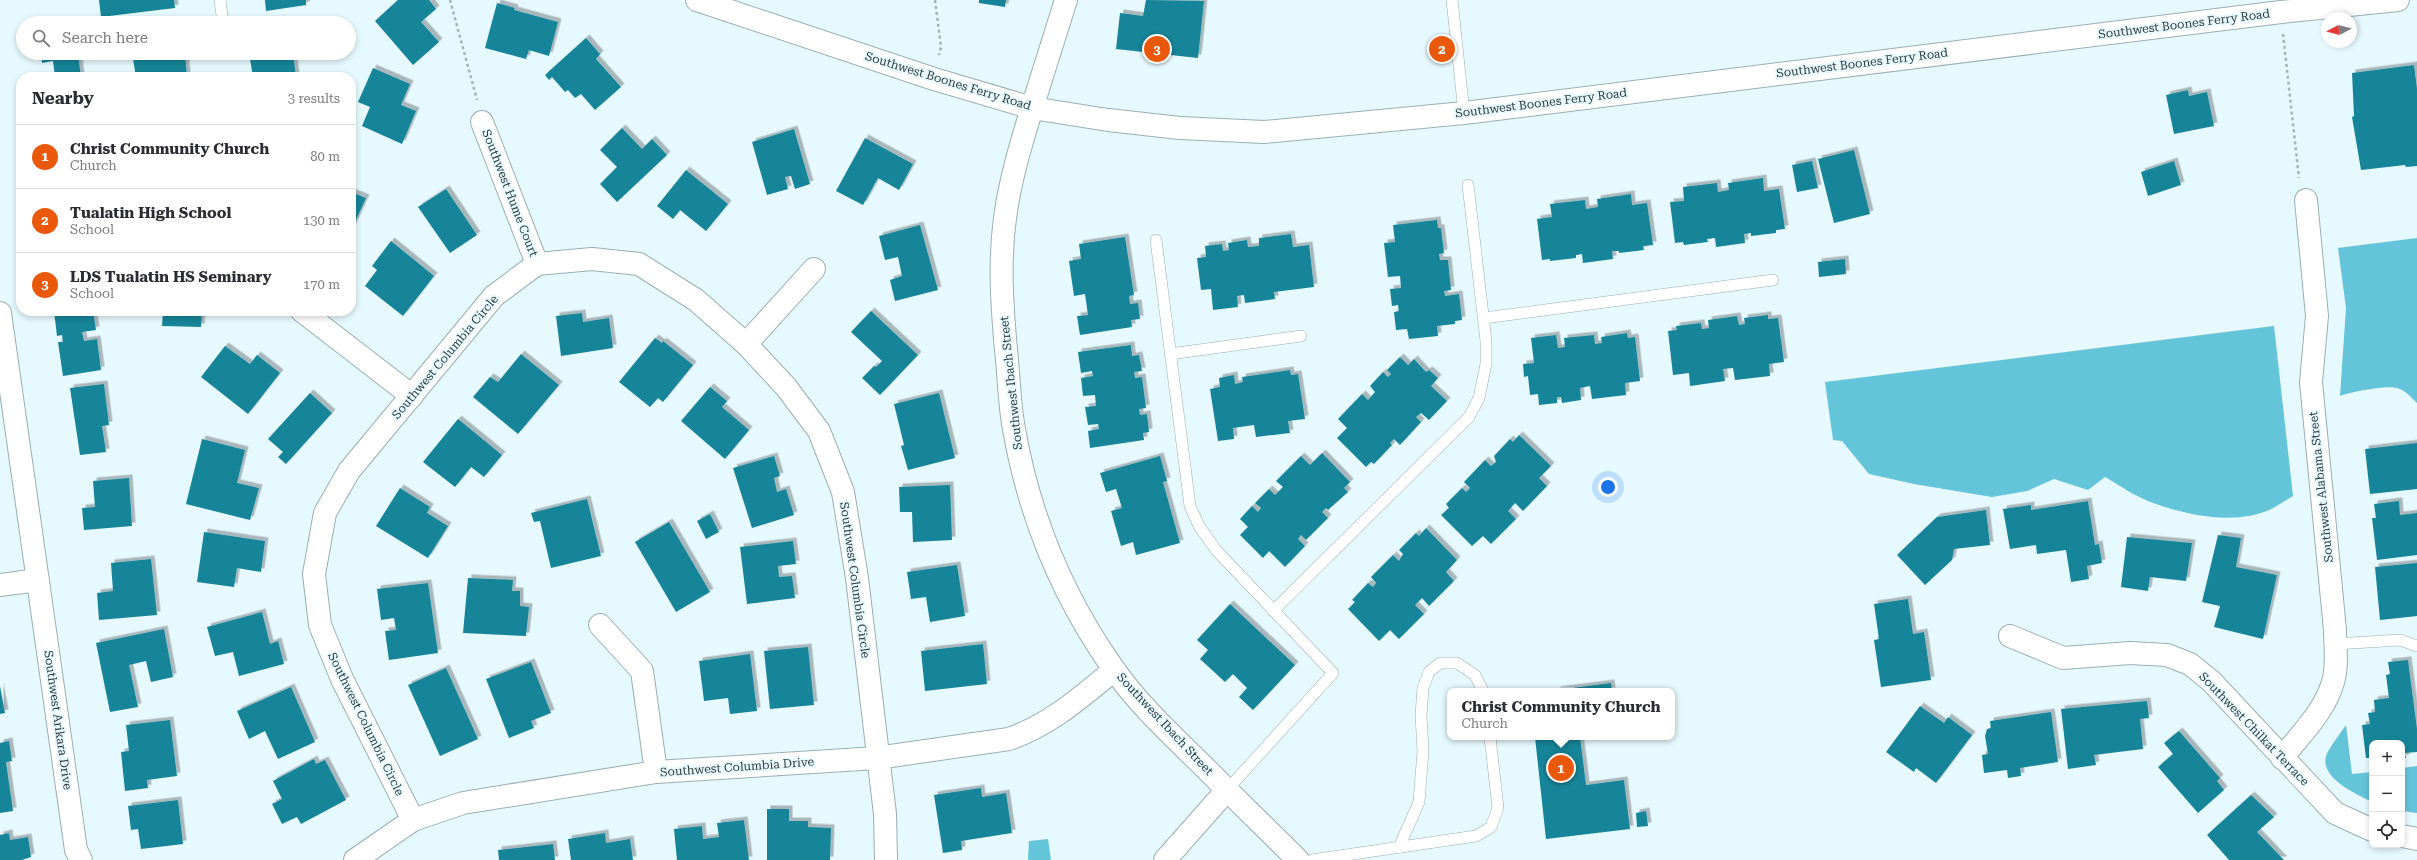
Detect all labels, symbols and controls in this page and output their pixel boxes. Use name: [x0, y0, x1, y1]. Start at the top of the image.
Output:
street label: Southwest Boones Ferry Road: [2097, 6, 2271, 41]
north arrow: [2321, 12, 2357, 48]
search box: [16, 16, 356, 60]
icon: search: [30, 27, 52, 49]
text: Search here: [62, 29, 148, 47]
pin: 3: [1144, 34, 1170, 64]
pin: 2: [1429, 34, 1455, 64]
street label: Southwest Boones Ferry Road: [1775, 45, 1949, 80]
street label: Southwest Boones Ferry Road: [863, 49, 1033, 113]
street label: Southwest Boones Ferry Road: [1454, 85, 1628, 120]
text: Nearby: [32, 88, 94, 108]
text: 3 results: [288, 91, 340, 106]
street label: Southwest Hume Court: [479, 127, 541, 259]
text: Christ Community Church: [70, 140, 269, 158]
text: 1: [41, 149, 49, 164]
text: 80 m: [310, 149, 340, 164]
text: Church: [70, 158, 117, 173]
text: Tualatin High School: [70, 204, 231, 222]
text: 2: [41, 213, 49, 228]
text: 130 m: [303, 213, 340, 228]
text: School: [70, 222, 114, 237]
text: LDS Tualatin HS Seminary: [70, 268, 271, 286]
text: 3: [41, 277, 49, 292]
text: 170 m: [303, 277, 340, 292]
text: School: [70, 286, 114, 301]
street label: Southwest Columbia Circle: [389, 292, 501, 422]
street label: Southwest Ibach Street: [997, 315, 1025, 451]
street label: Southwest Alabama Street: [2306, 410, 2336, 563]
your location: [1598, 477, 1618, 497]
street label: Southwest Columbia Circle: [837, 501, 873, 659]
street label: Southwest Arikara Drive: [41, 649, 75, 791]
street label: Southwest Columbia Circle: [325, 650, 407, 798]
street label: Southwest Chilkat Terrace: [2196, 669, 2312, 789]
street label: Southwest Ibach Street: [1114, 670, 1216, 778]
popup: [1447, 688, 1675, 740]
text: Christ Community Church: [1461, 698, 1661, 716]
text: Church: [1461, 716, 1508, 731]
map controls: [2369, 740, 2405, 848]
button: +: [2369, 740, 2405, 776]
pin: 1: [1548, 753, 1574, 783]
street label: Southwest Columbia Drive: [659, 755, 815, 779]
button: −: [2369, 776, 2405, 812]
button: locate: [2369, 812, 2405, 848]

